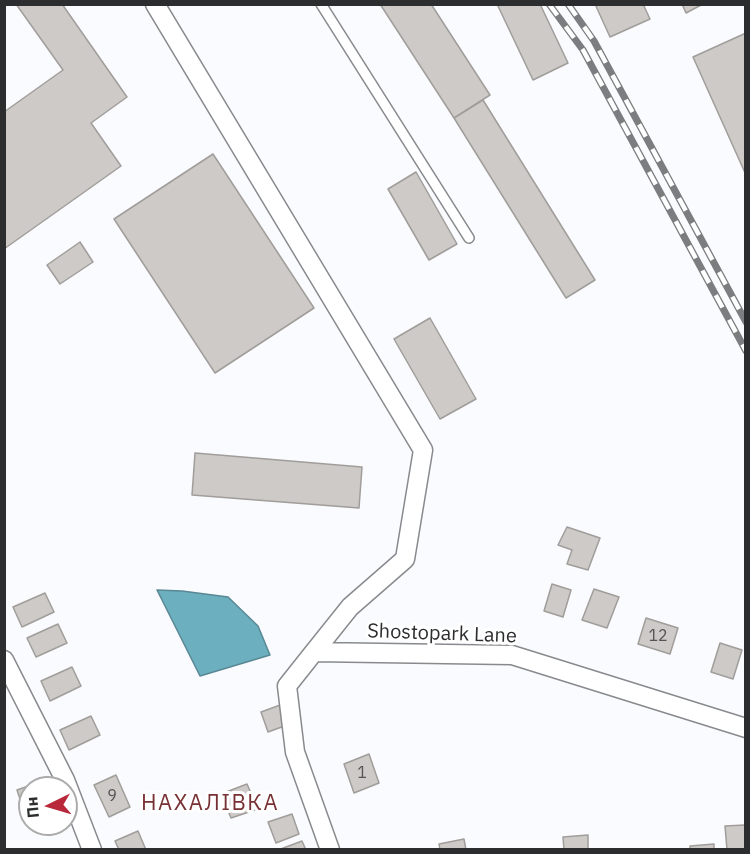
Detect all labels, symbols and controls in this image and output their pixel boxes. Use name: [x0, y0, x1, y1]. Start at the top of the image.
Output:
street label: Shostopark Lane: [367, 619, 517, 649]
house number: 12: [648, 626, 668, 646]
house number: 1: [357, 763, 367, 783]
north arrow: [18, 776, 78, 836]
house number: 9: [107, 786, 117, 806]
district label: НАХАЛІВКА: [141, 791, 279, 817]
text: Пн: [21, 796, 43, 819]

